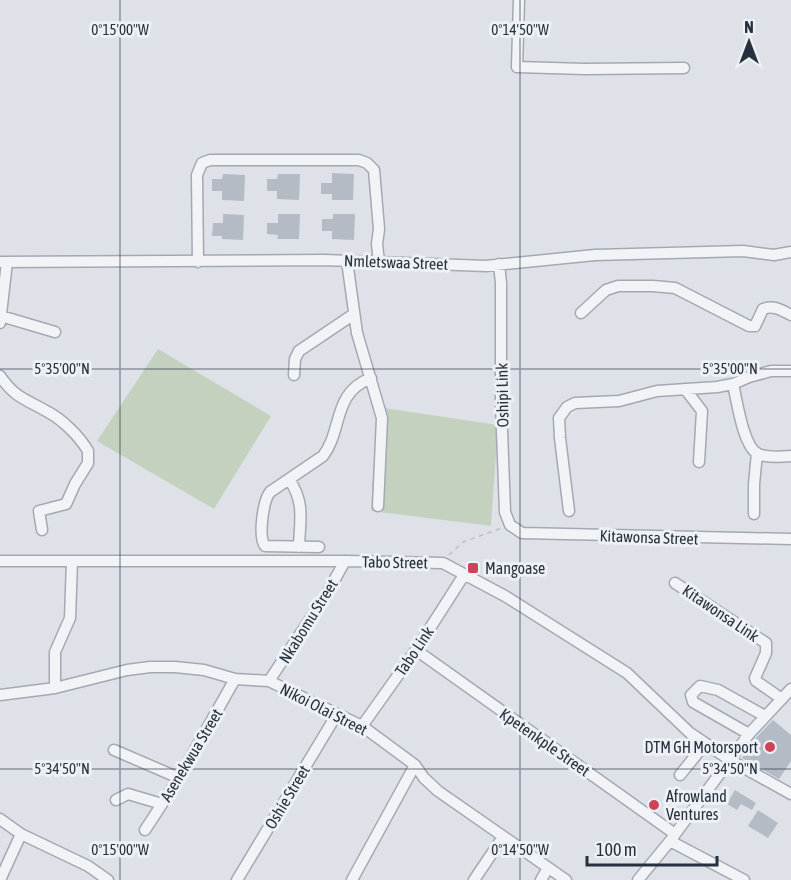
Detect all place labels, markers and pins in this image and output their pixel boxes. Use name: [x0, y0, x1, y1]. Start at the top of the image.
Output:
place label: Mangoase: [485, 559, 545, 578]
marker: Mangoase: [466, 561, 480, 575]
place label: DTM GH Motorsport: [645, 738, 758, 757]
marker: DTM GH Motorsport: [763, 740, 777, 754]
place label: Afrowland Ventures: [666, 787, 727, 823]
marker: Afrowland Ventures: [647, 798, 661, 812]

